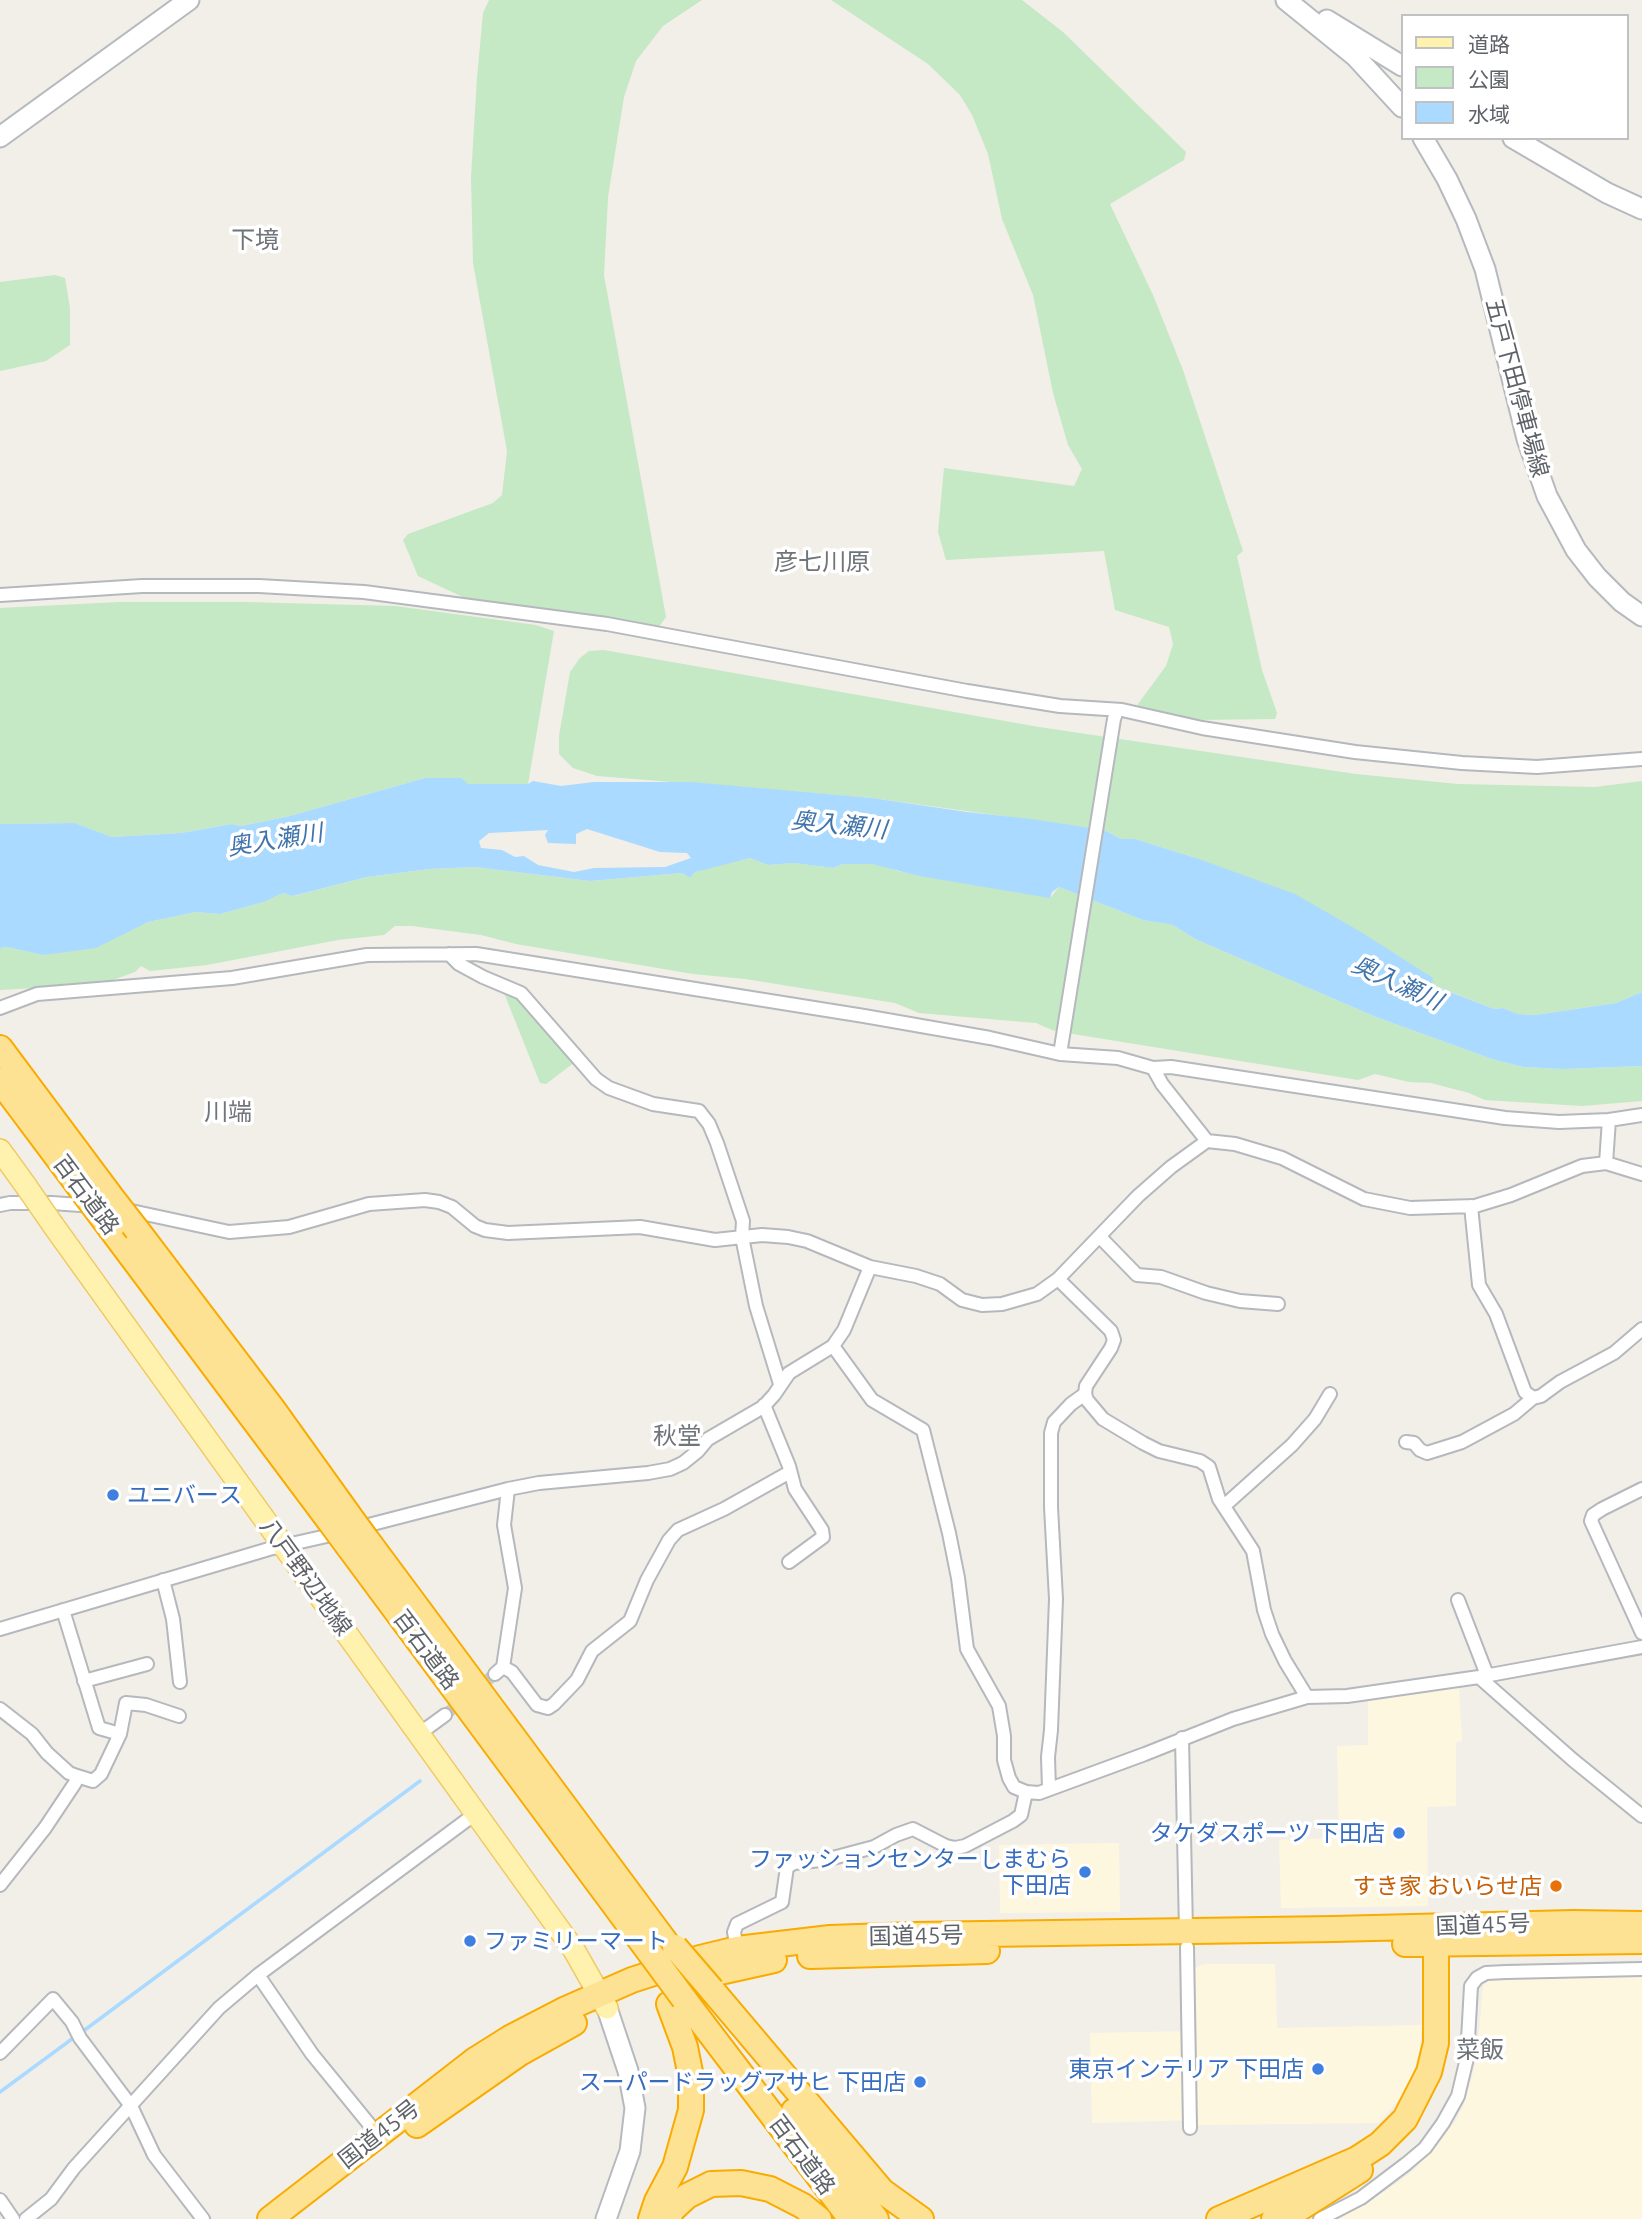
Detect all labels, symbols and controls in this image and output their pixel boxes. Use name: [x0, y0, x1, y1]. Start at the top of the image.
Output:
legend: [1400, 14, 1628, 140]
text: 道路: [1468, 32, 1510, 56]
text: 公園: [1468, 67, 1510, 91]
text: 水域: [1468, 102, 1510, 126]
district label: 下境: [231, 226, 279, 254]
street label: 五戸下田停車場線: [1480, 296, 1554, 480]
district label: 彦七川原: [774, 548, 870, 576]
water label: 奥入瀬川: [790, 806, 888, 844]
water label: 奥入瀬川: [225, 818, 325, 862]
water label: 奥入瀬川: [1347, 950, 1447, 1016]
district label: 川端: [204, 1098, 252, 1126]
street label: 百石道路: [47, 1150, 125, 1240]
district label: 秋堂: [653, 1422, 701, 1450]
place label: ユニバース: [127, 1481, 242, 1509]
marker: ユニバース: [105, 1487, 121, 1503]
street label: 八戸野辺地線: [254, 1513, 358, 1641]
street label: 百石道路: [387, 1605, 465, 1695]
place label: タケダスポーツ 下田店: [1150, 1819, 1385, 1847]
marker: タケダスポーツ 下田店: [1391, 1825, 1407, 1841]
place label: ファッションセンターしまむら 下田店: [749, 1845, 1071, 1899]
marker: ファッションセンターしまむら 下田店: [1077, 1864, 1093, 1880]
place label: すき家 おいらせ店: [1353, 1872, 1542, 1900]
marker: すき家 おいらせ店: [1548, 1878, 1564, 1894]
street label: 国道45号: [1435, 1910, 1531, 1940]
street label: 国道45号: [868, 1921, 964, 1951]
place label: ファミリーマート: [484, 1927, 668, 1955]
marker: ファミリーマート: [462, 1933, 478, 1949]
district label: 菜飯: [1456, 2036, 1504, 2064]
place label: 東京インテリア 下田店: [1069, 2055, 1304, 2083]
marker: 東京インテリア 下田店: [1310, 2061, 1326, 2077]
place label: スーパードラッグアサヒ 下田店: [579, 2068, 906, 2096]
marker: スーパードラッグアサヒ 下田店: [912, 2074, 928, 2090]
street label: 国道45号: [333, 2094, 425, 2174]
street label: 百石道路: [763, 2110, 841, 2200]

